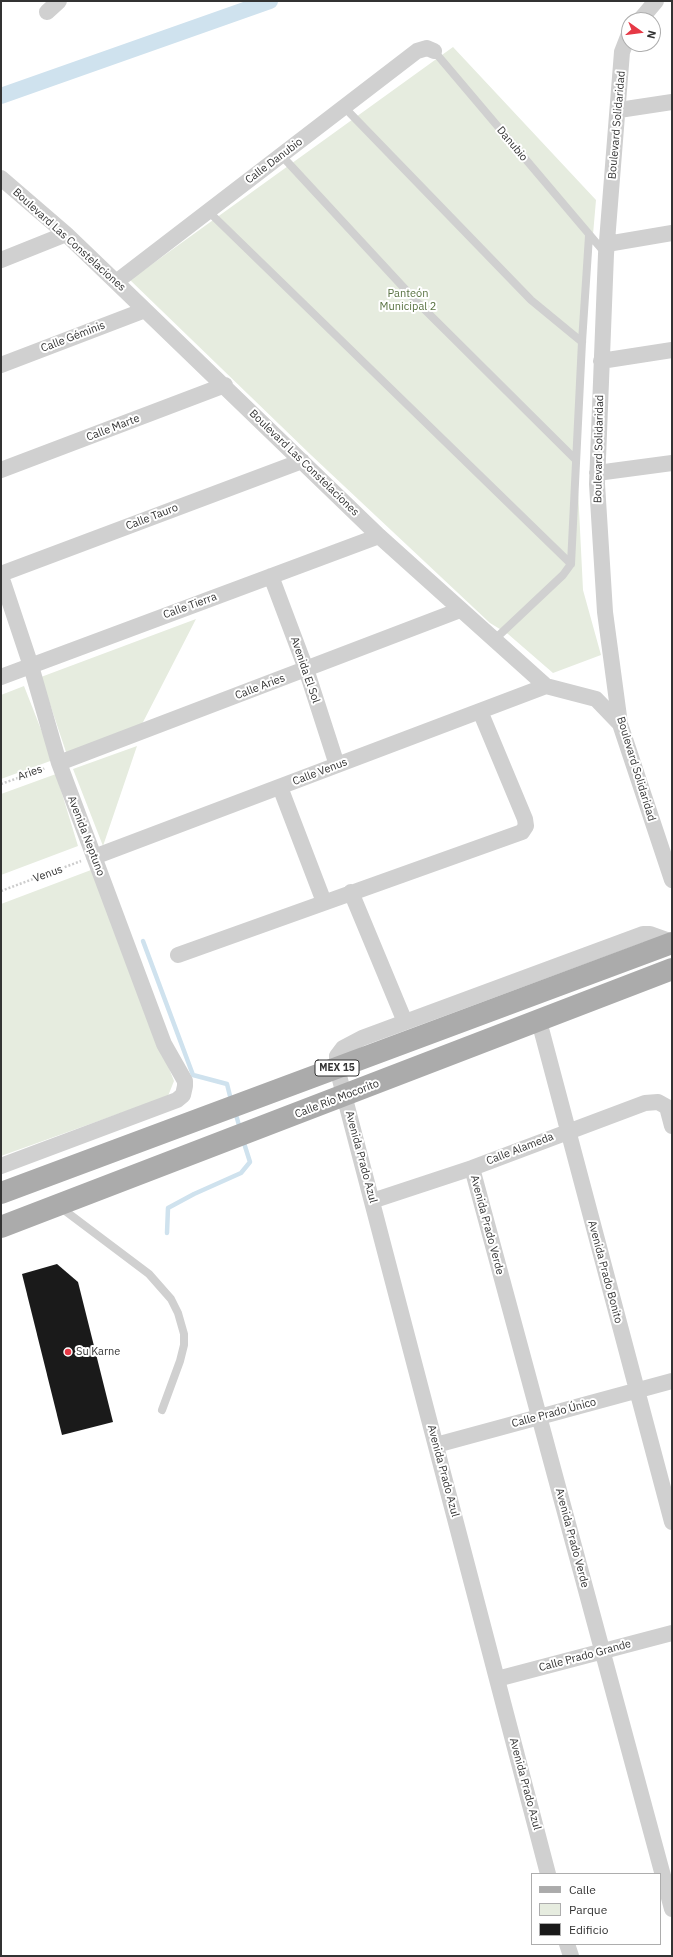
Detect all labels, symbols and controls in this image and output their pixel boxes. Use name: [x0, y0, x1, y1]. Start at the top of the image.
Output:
north arrow: [621, 12, 661, 52]
text: N: [644, 29, 659, 40]
street label: Boulevard Solidaridad: [606, 70, 628, 180]
street label: Danubio: [494, 124, 530, 164]
street label: Calle Danubio: [243, 135, 305, 187]
street label: Boulevard Las Constelaciones: [10, 186, 128, 294]
park label: Panteón Municipal 2: [380, 287, 436, 313]
street label: Calle Géminis: [39, 319, 107, 355]
street label: Boulevard Solidaridad: [591, 395, 607, 503]
street label: Boulevard Las Constelaciones: [246, 407, 362, 519]
street label: Calle Marte: [84, 412, 142, 444]
street label: Calle Tauro: [124, 501, 180, 533]
street label: Calle Tierra: [161, 590, 219, 622]
street label: Avenida El Sol: [287, 635, 323, 705]
street label: Calle Aries: [233, 671, 287, 703]
street label: Boulevard Solidaridad: [614, 715, 658, 823]
street label: Calle Venus: [291, 756, 349, 788]
street label: Aries: [16, 762, 44, 784]
street label: Avenida Neptuno: [65, 794, 107, 878]
street label: Venus: [32, 863, 64, 885]
road number: MEX 15: [315, 1060, 359, 1076]
street label: Calle Río Mocorito: [293, 1077, 381, 1121]
street label: Avenida Prado Azul: [342, 1109, 380, 1205]
street label: Calle Alameda: [484, 1130, 556, 1168]
street label: Avenida Prado Verde: [467, 1174, 507, 1276]
street label: Avenida Prado Bonito: [585, 1219, 625, 1325]
place label: Su Karne: [76, 1345, 120, 1359]
marker: Su Karne: [63, 1347, 73, 1357]
street label: Calle Prado Único: [510, 1395, 598, 1431]
street label: Avenida Prado Azul: [424, 1423, 462, 1519]
street label: Avenida Prado Verde: [552, 1487, 592, 1589]
street label: Calle Prado Grande: [537, 1637, 633, 1675]
street label: Avenida Prado Azul: [506, 1736, 544, 1832]
legend: [531, 1873, 661, 1945]
text: Calle: [569, 1882, 596, 1897]
text: Parque: [569, 1902, 607, 1917]
text: Edificio: [569, 1922, 608, 1937]

